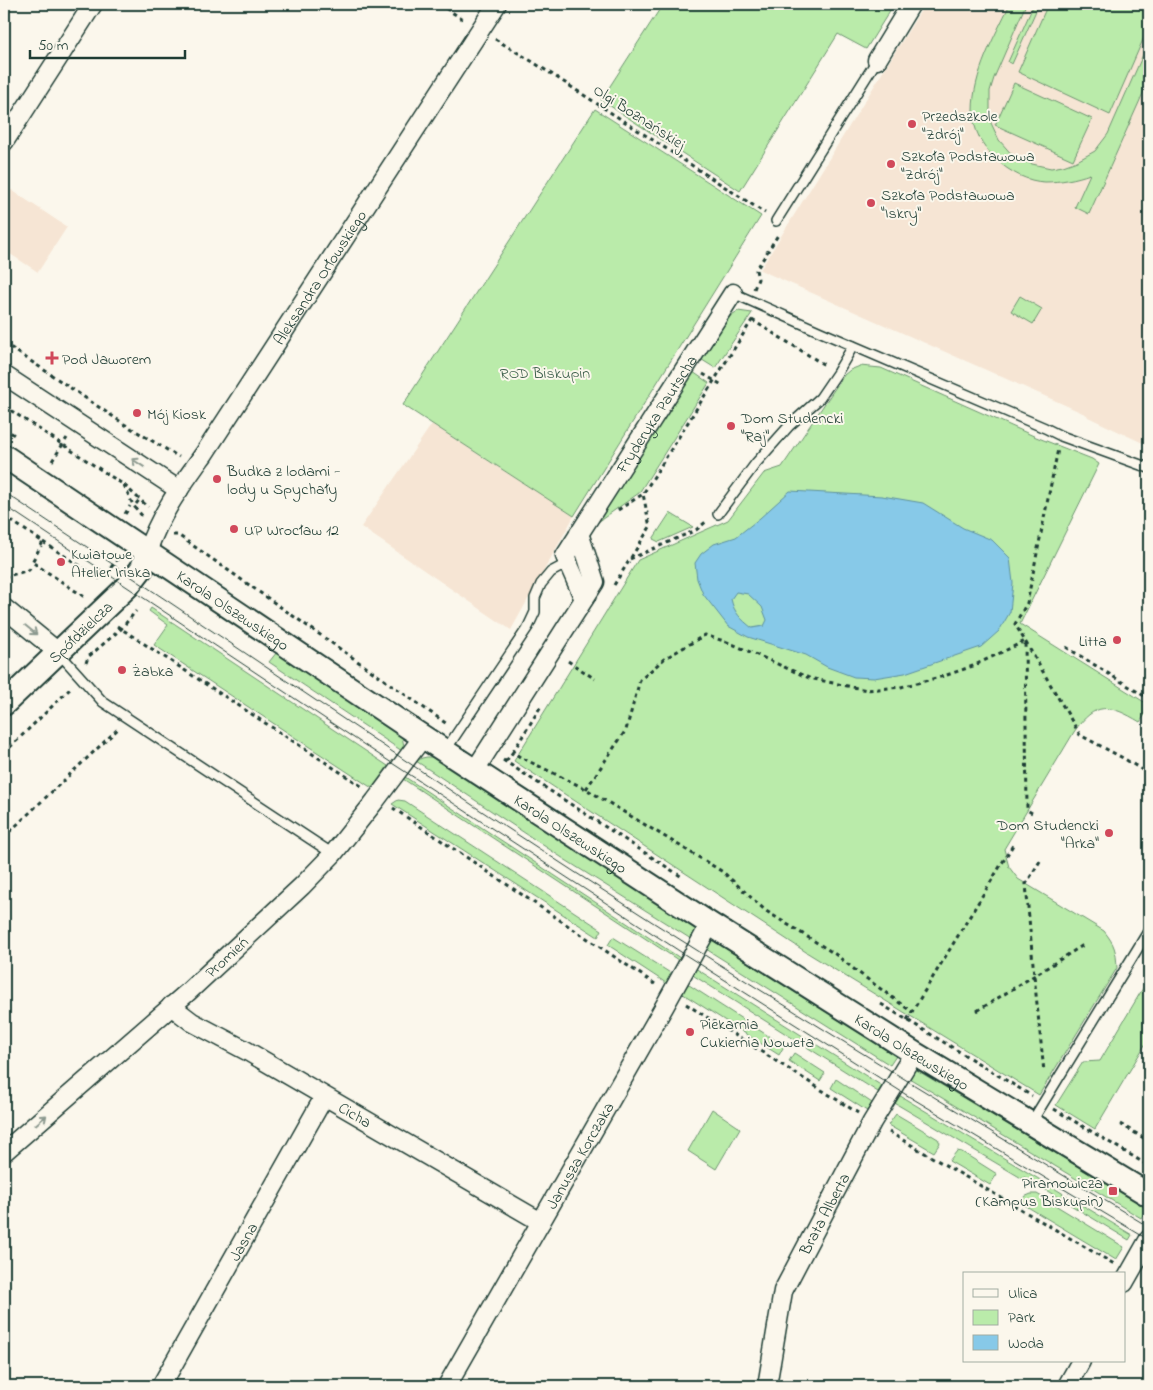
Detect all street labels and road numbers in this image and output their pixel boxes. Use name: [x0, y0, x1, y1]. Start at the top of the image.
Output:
street label: Olgi Boznańskiej: [588, 79, 691, 157]
street label: Aleksandra Orłowskiego: [268, 206, 374, 350]
street label: Fryderyka Pautscha: [610, 351, 704, 479]
street label: Karola Olszewskiego: [171, 565, 293, 658]
street label: Spółdzielcza: [44, 596, 119, 670]
street label: Karola Olszewskiego: [508, 789, 631, 881]
street label: Promień: [200, 931, 255, 984]
street label: Karola Olszewskiego: [849, 1008, 973, 1098]
street label: Cicha: [333, 1097, 376, 1135]
street label: Janusza Korczaka: [541, 1098, 621, 1214]
street label: Brata Alberta: [794, 1169, 857, 1260]
street label: Jasna: [224, 1219, 265, 1266]

